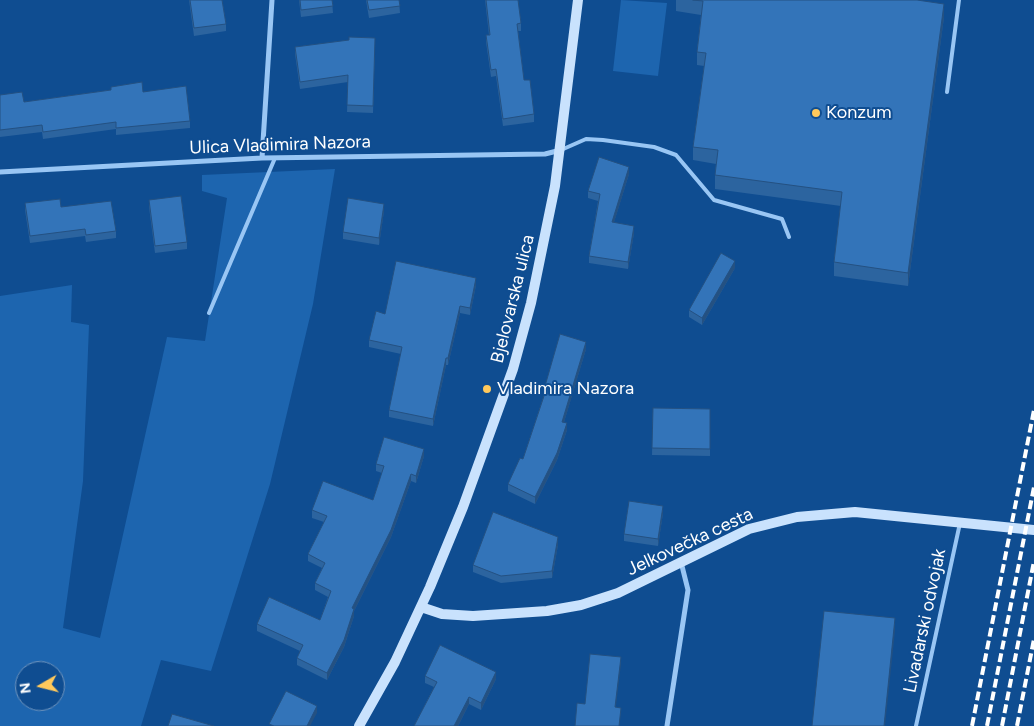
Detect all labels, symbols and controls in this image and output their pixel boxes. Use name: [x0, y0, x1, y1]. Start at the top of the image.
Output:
place label: Konzum: [826, 102, 892, 124]
marker: Konzum: [810, 107, 822, 119]
street label: Ulica Vladimira Nazora: [189, 131, 371, 159]
street label: Bjelovarska ulica: [487, 232, 539, 366]
place label: Vladimira Nazora: [497, 378, 634, 400]
marker: Vladimira Nazora: [481, 383, 493, 395]
street label: Jelkovečka cesta: [624, 503, 756, 581]
street label: Livadarski odvojak: [899, 547, 951, 695]
north arrow: [15, 661, 65, 711]
text: N: [16, 681, 35, 695]

